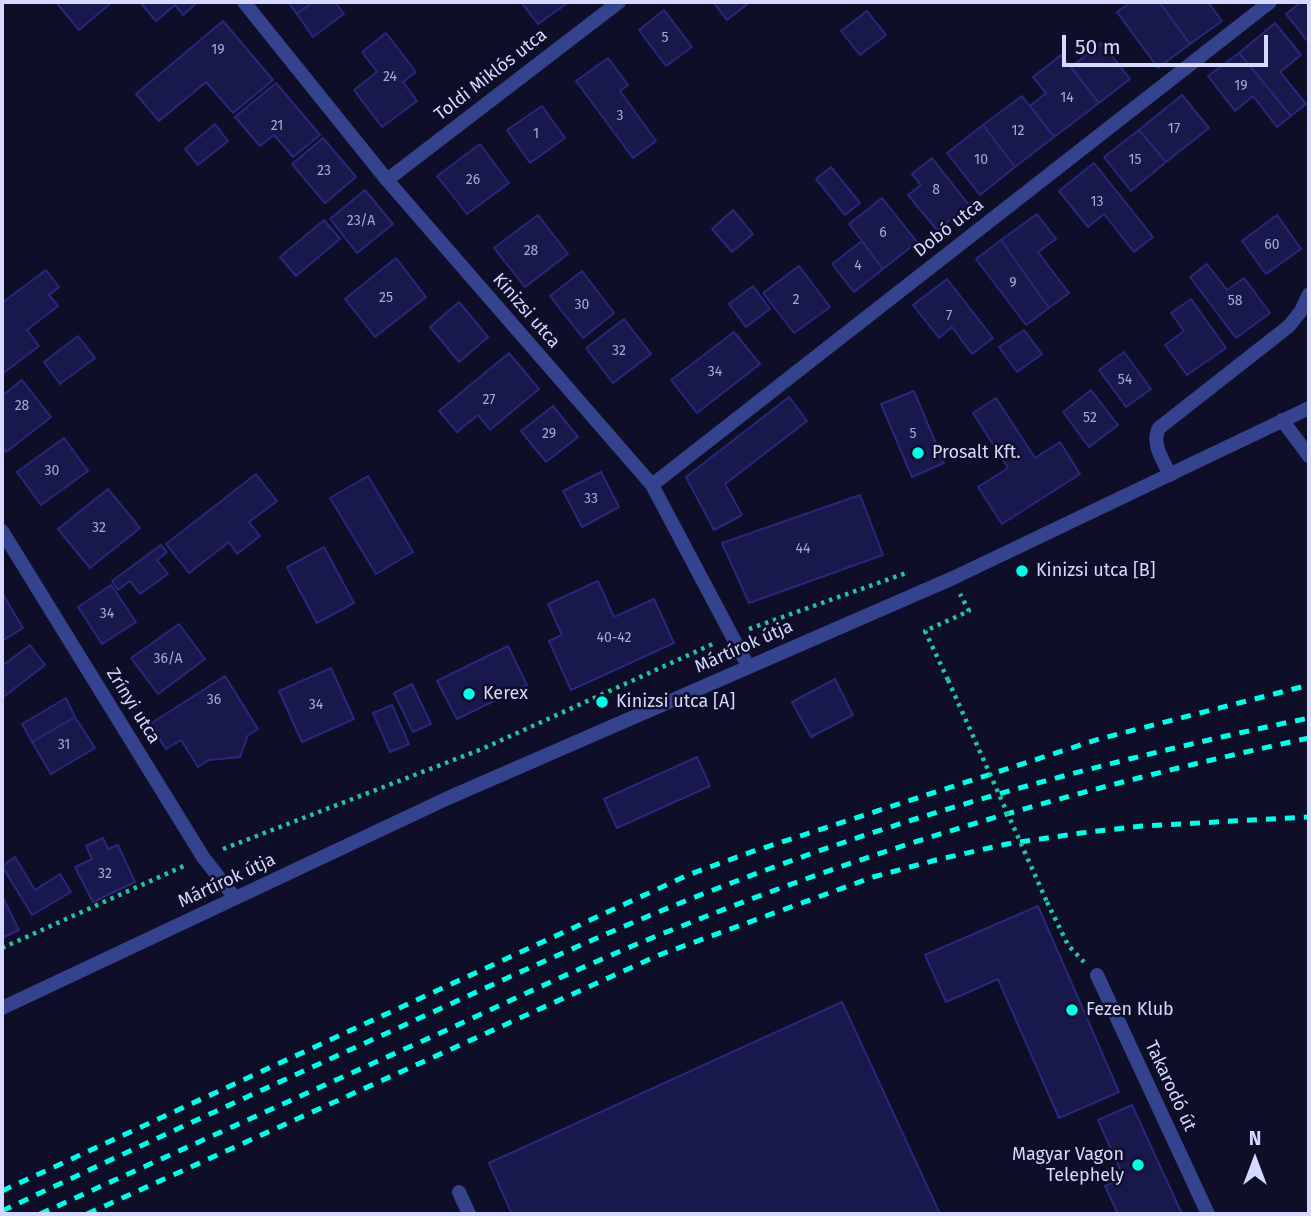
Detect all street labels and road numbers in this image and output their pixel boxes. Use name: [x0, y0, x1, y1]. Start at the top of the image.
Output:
street label: Toldi Miklós utca: [430, 24, 552, 126]
street label: Dobó utca: [910, 194, 988, 262]
street label: Kinizsi utca: [488, 269, 564, 353]
street label: Mártírok útja: [692, 616, 796, 678]
street label: Zrínyi utca: [101, 664, 165, 748]
street label: Mártírok útja: [175, 849, 279, 913]
street label: Takarodó út: [1140, 1038, 1200, 1134]

